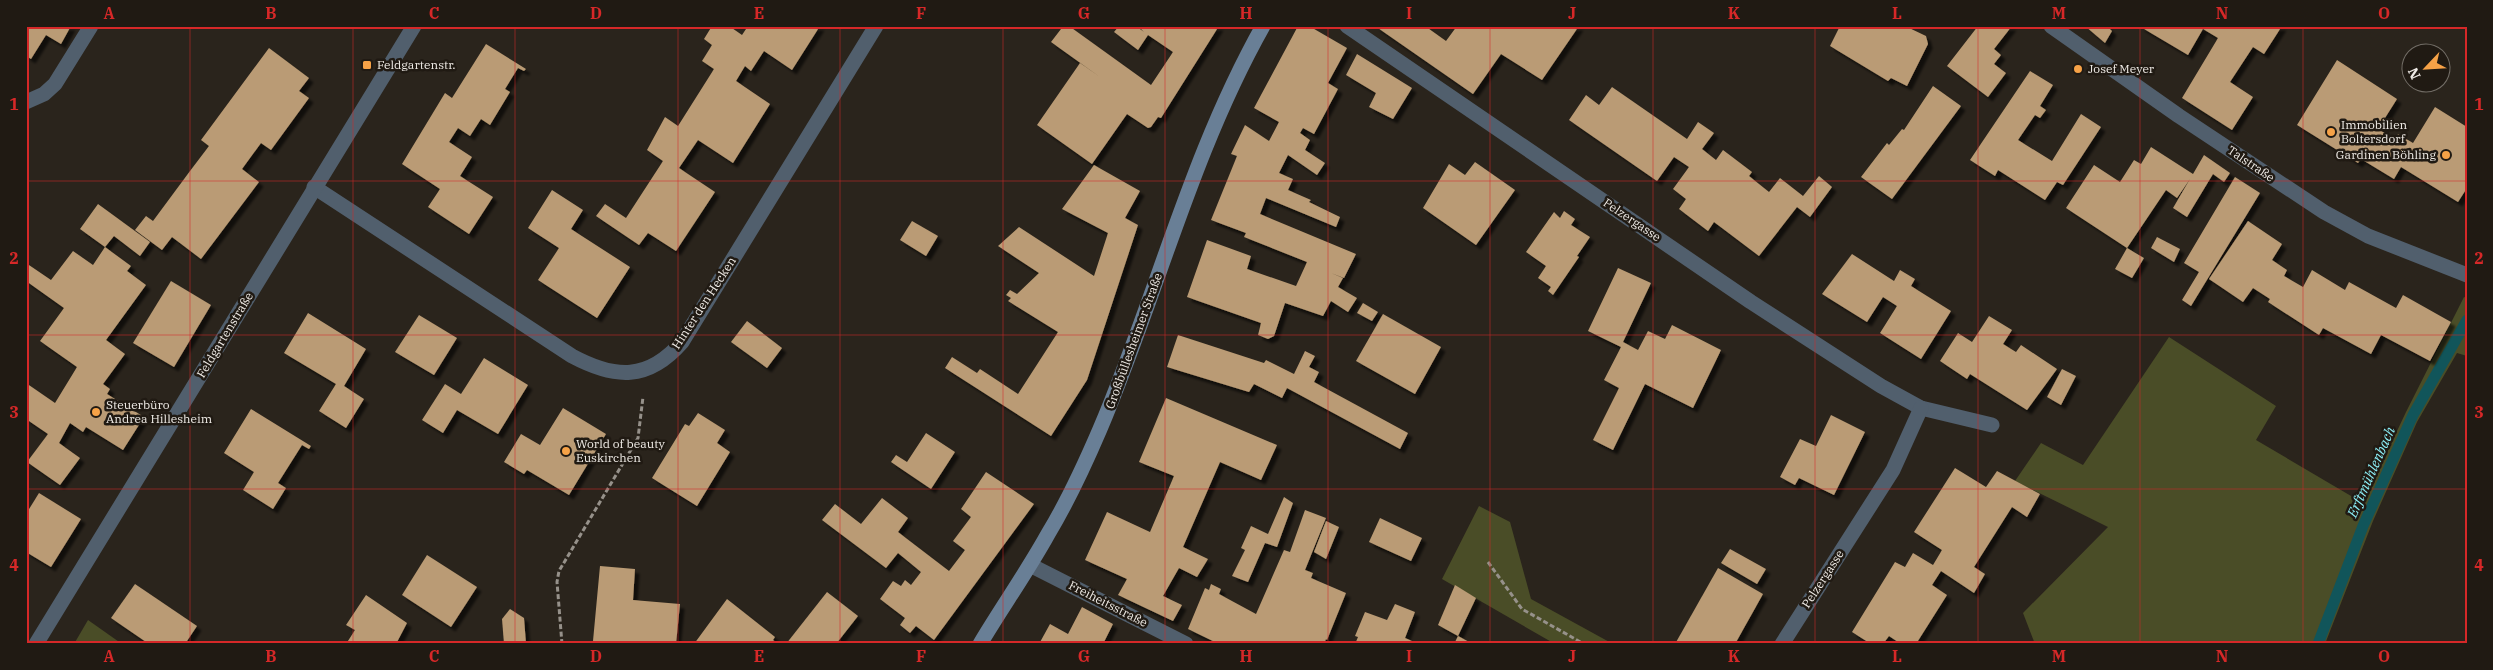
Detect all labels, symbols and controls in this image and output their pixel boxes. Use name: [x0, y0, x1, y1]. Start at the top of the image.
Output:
text: A: [103, 3, 115, 23]
text: B: [265, 3, 277, 23]
text: C: [429, 3, 439, 23]
text: D: [590, 3, 602, 23]
text: E: [754, 3, 764, 23]
text: F: [916, 3, 926, 23]
text: G: [1078, 3, 1090, 23]
text: H: [1240, 3, 1253, 23]
text: I: [1406, 3, 1412, 23]
text: J: [1568, 3, 1576, 23]
text: K: [1728, 3, 1741, 23]
text: L: [1892, 3, 1902, 23]
text: M: [2052, 3, 2066, 23]
text: N: [2216, 3, 2228, 23]
text: O: [2378, 3, 2390, 23]
north arrow: [2400, 42, 2450, 92]
place label: Feldgartenstr.: [377, 57, 456, 72]
marker: Feldgartenstr.: [361, 59, 373, 71]
place label: Josef Meyer: [2088, 61, 2155, 76]
marker: Josef Meyer: [2072, 63, 2084, 75]
text: N: [2404, 65, 2425, 82]
text: 1: [9, 94, 19, 114]
text: 1: [2474, 94, 2484, 114]
place label: Immobilien Boltersdorf: [2341, 117, 2408, 146]
marker: Immobilien Boltersdorf: [2325, 126, 2337, 138]
street label: Talstraße: [2225, 142, 2278, 185]
place label: Gardinen Böhling: [2336, 147, 2436, 162]
marker: Gardinen Böhling: [2440, 149, 2452, 161]
street label: Pelzergasse: [1601, 195, 1664, 244]
text: 2: [9, 248, 19, 268]
text: 2: [2474, 248, 2484, 268]
street label: Hinter den Hecken: [668, 254, 739, 352]
street label: Großbüllesheimer Straße: [1102, 271, 1165, 411]
street label: Feldgartenstraße: [193, 289, 256, 380]
place label: Steuerbüro Andrea Hillesheim: [106, 397, 213, 426]
text: 3: [9, 402, 19, 422]
text: 3: [2474, 402, 2484, 422]
marker: Steuerbüro Andrea Hillesheim: [90, 406, 102, 418]
water label: Erftmühlenbach: [2343, 424, 2399, 521]
place label: World of beauty Euskirchen: [576, 436, 665, 465]
marker: World of beauty Euskirchen: [560, 445, 572, 457]
street label: Pelzergasse: [1798, 547, 1847, 611]
text: 4: [9, 555, 19, 575]
text: 4: [2474, 555, 2484, 575]
street label: Freiheitsstraße: [1066, 577, 1150, 630]
text: A: [103, 646, 115, 666]
text: B: [265, 646, 277, 666]
text: C: [429, 646, 439, 666]
text: D: [590, 646, 602, 666]
text: E: [754, 646, 764, 666]
text: F: [916, 646, 926, 666]
text: G: [1078, 646, 1090, 666]
text: H: [1240, 646, 1253, 666]
text: I: [1406, 646, 1412, 666]
text: J: [1568, 646, 1576, 666]
text: K: [1728, 646, 1741, 666]
text: L: [1892, 646, 1902, 666]
text: M: [2052, 646, 2066, 666]
text: N: [2216, 646, 2228, 666]
text: O: [2378, 646, 2390, 666]

